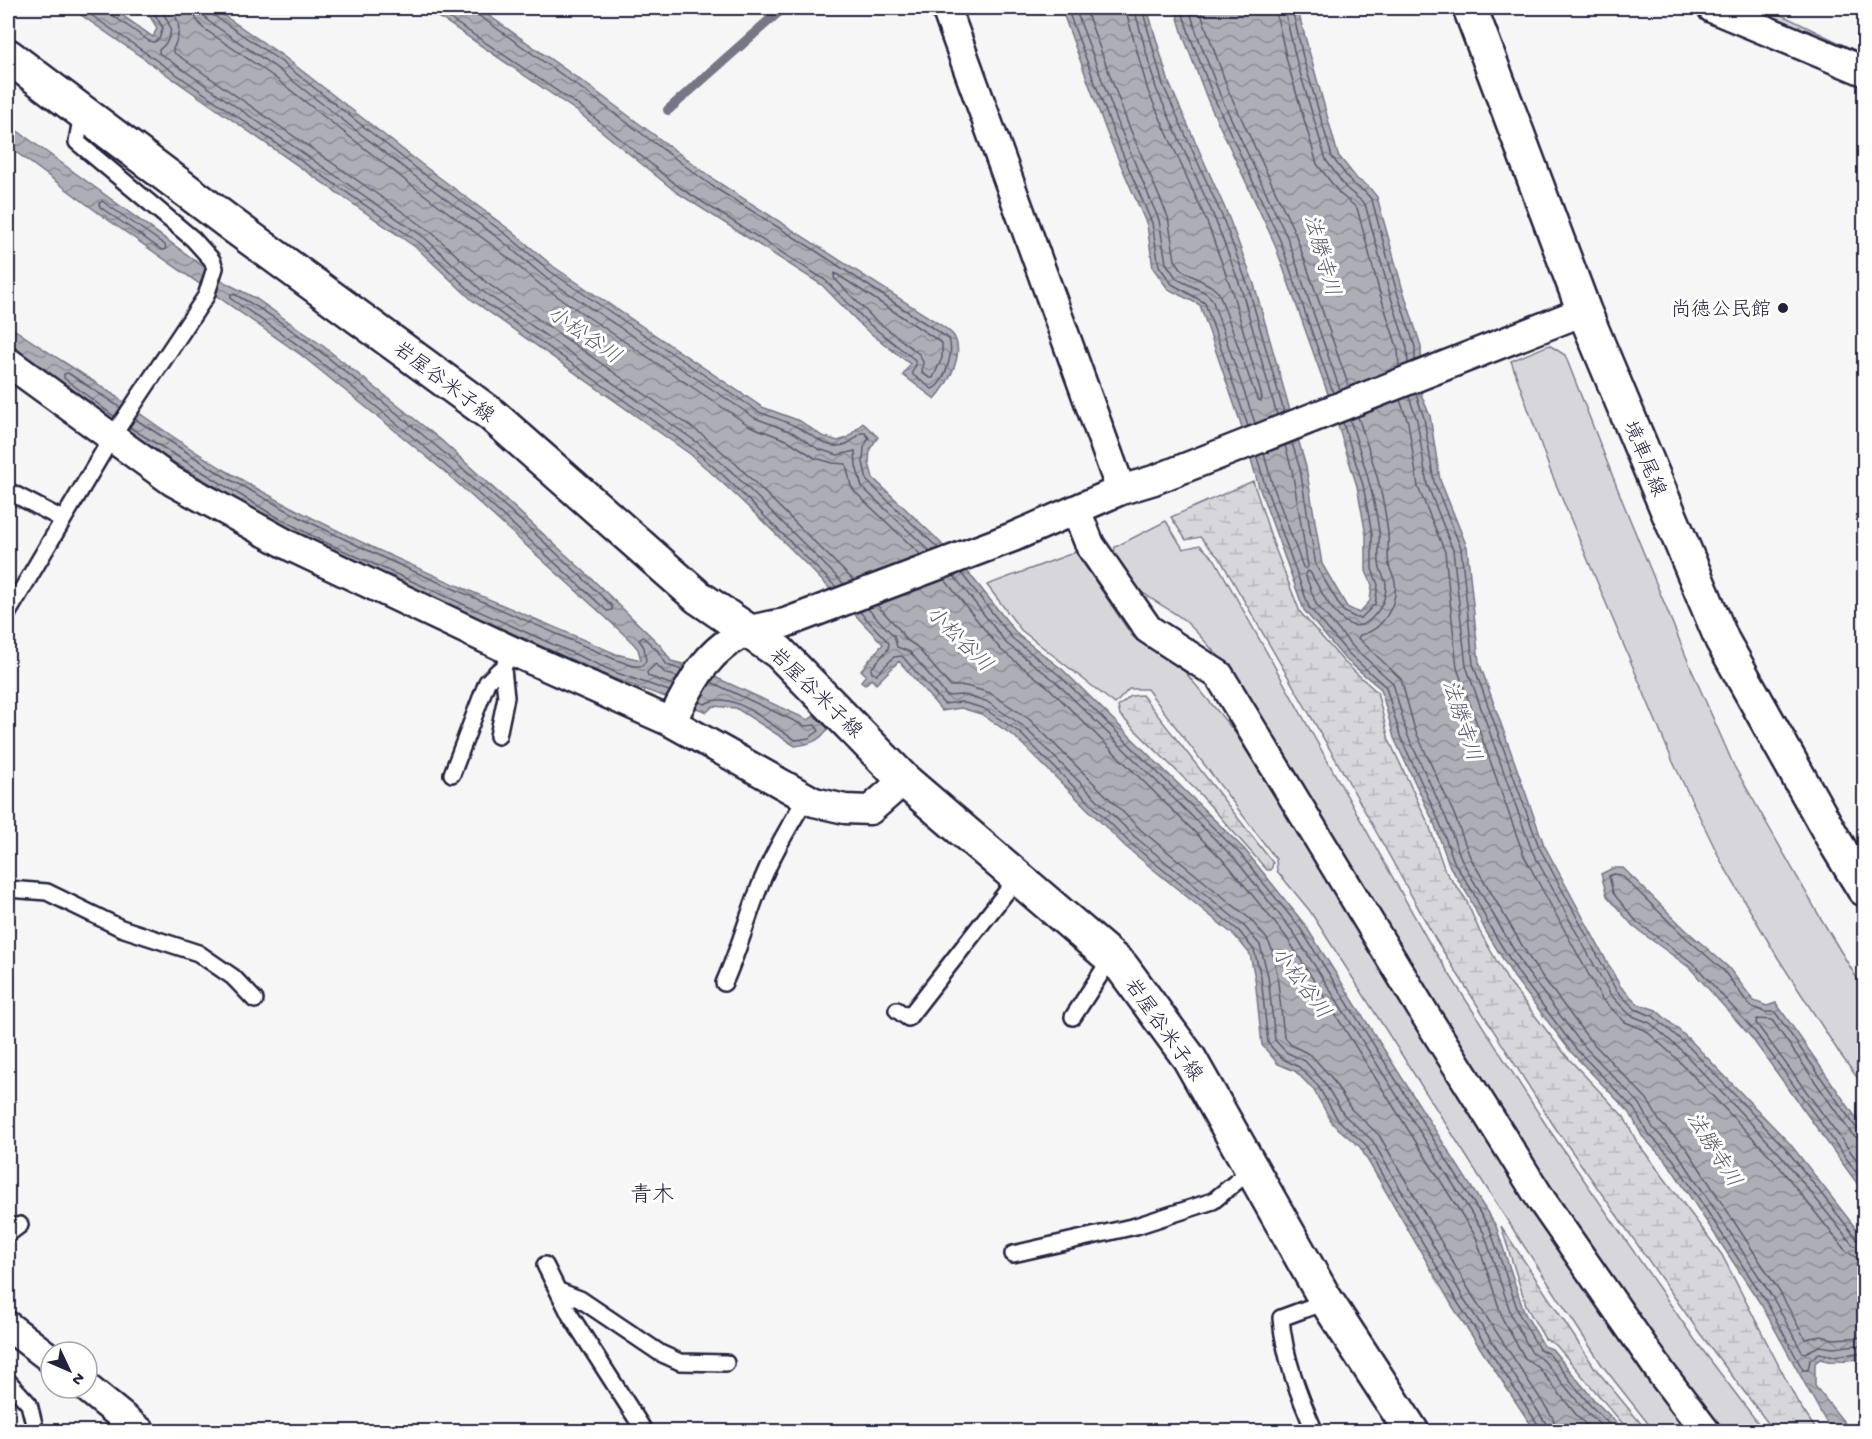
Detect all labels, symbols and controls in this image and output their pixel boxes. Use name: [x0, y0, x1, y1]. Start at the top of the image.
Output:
water label: 法勝寺川: [1296, 212, 1345, 300]
place label: 尚徳公民館: [1671, 298, 1771, 323]
marker: 尚徳公民館: [1776, 301, 1790, 315]
water label: 小松谷川: [541, 302, 625, 371]
street label: 岩屋谷米子線: [388, 337, 499, 429]
street label: 境車尾線: [1617, 417, 1671, 501]
water label: 小松谷川: [919, 601, 997, 679]
street label: 岩屋谷米子線: [763, 643, 867, 744]
water label: 法勝寺川: [1435, 677, 1486, 765]
water label: 小松谷川: [1264, 942, 1335, 1025]
street label: 岩屋谷米子線: [1118, 974, 1208, 1087]
water label: 法勝寺川: [1679, 1108, 1747, 1193]
district label: 青木: [630, 1183, 674, 1210]
north arrow: [39, 1340, 99, 1400]
text: N: [66, 1368, 88, 1389]

